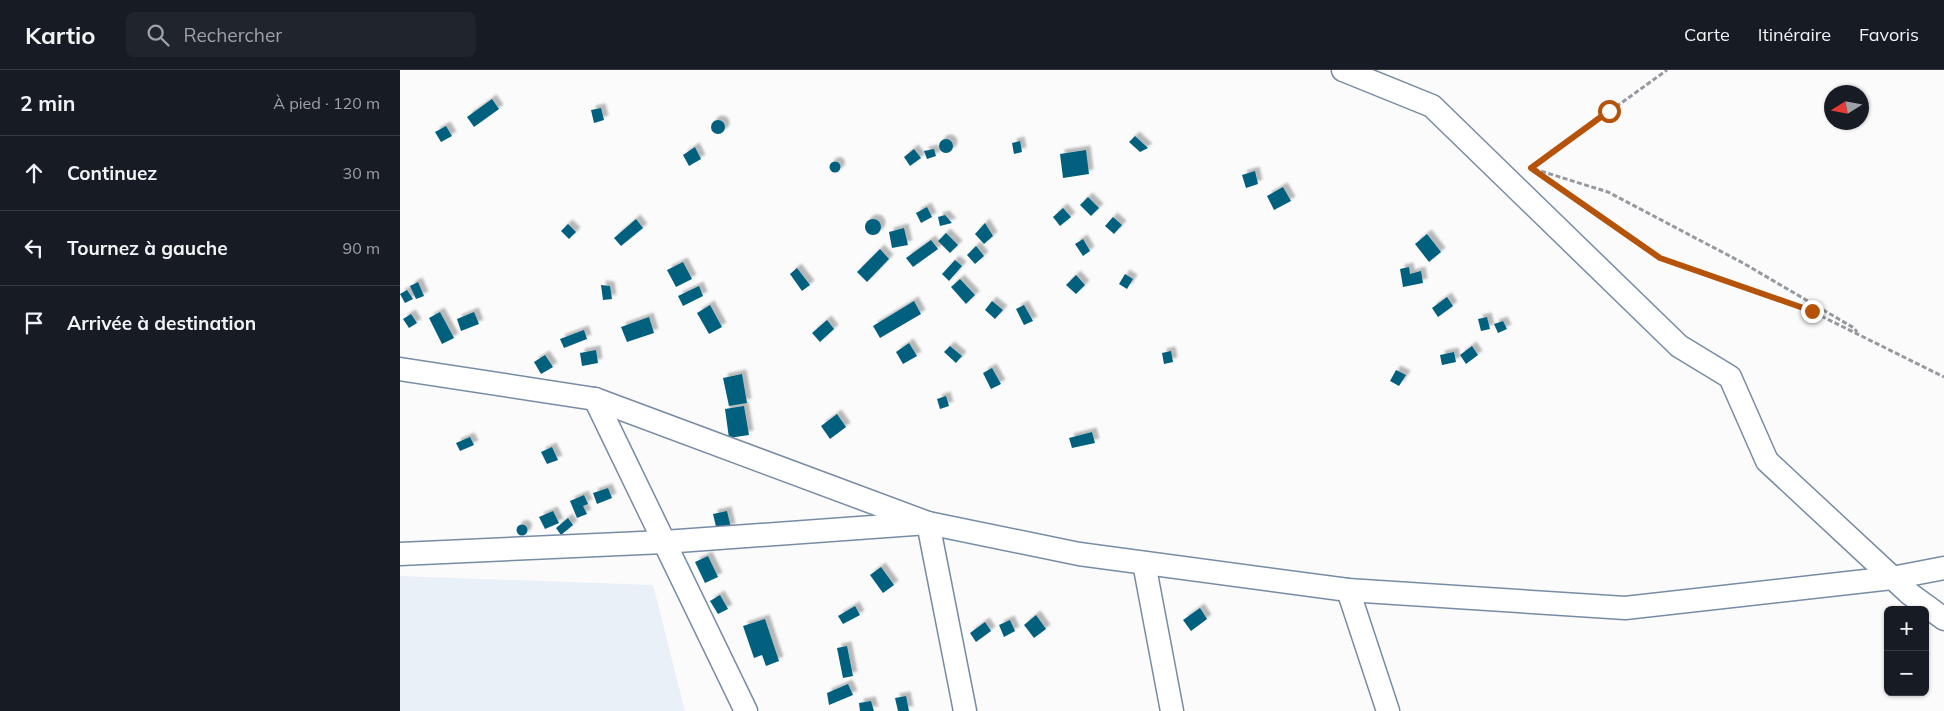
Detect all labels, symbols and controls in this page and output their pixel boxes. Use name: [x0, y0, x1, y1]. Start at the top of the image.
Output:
search box: [126, 12, 476, 57]
text: Kartio: [25, 20, 96, 50]
icon: search: [144, 21, 172, 49]
text: Rechercher: [184, 23, 282, 47]
text: Carte: [1684, 23, 1730, 46]
text: Itinéraire: [1758, 23, 1831, 46]
text: Favoris: [1859, 23, 1919, 46]
north arrow: [1824, 85, 1869, 130]
text: 2 min: [20, 90, 75, 116]
text: À pied · 120 m: [273, 93, 380, 113]
route start: [1598, 100, 1621, 123]
icon: ahead: [20, 159, 48, 187]
text: Continuez: [67, 161, 157, 185]
text: 30 m: [343, 163, 380, 183]
icon: left: [20, 234, 48, 262]
text: Tournez à gauche: [67, 236, 228, 260]
text: 90 m: [343, 238, 380, 258]
route end: [1801, 300, 1824, 323]
icon: arrive: [20, 309, 48, 337]
text: Arrivée à destination: [67, 311, 256, 335]
map controls: [1884, 606, 1929, 696]
button: +: [1884, 606, 1929, 651]
button: −: [1884, 651, 1929, 696]

